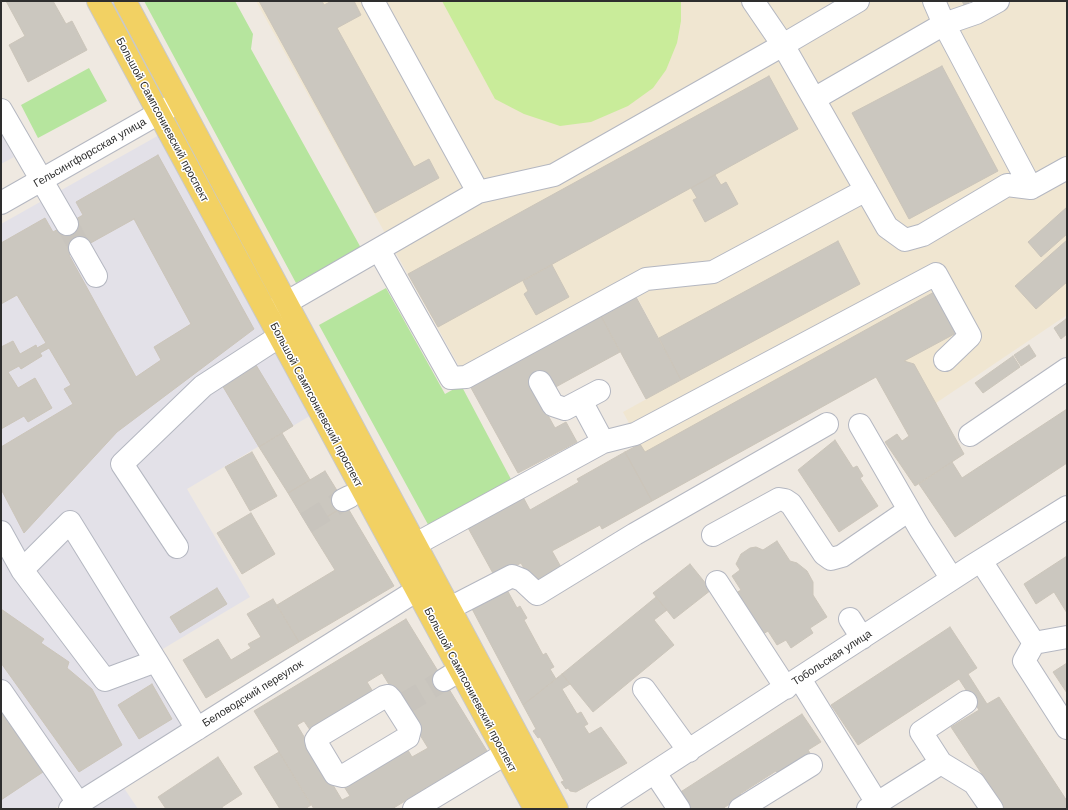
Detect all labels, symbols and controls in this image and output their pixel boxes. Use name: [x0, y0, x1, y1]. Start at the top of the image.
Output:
street label: Большой Сампсониевский проспект: [113, 36, 211, 204]
street label: Гельсингфорсская улица: [31, 115, 149, 191]
street label: Большой Сампсониевский проспект: [267, 321, 365, 489]
street label: Большой Сампсониевский проспект: [421, 606, 519, 774]
street label: Тобольская улица: [790, 627, 874, 689]
street label: Беловодский переулок: [200, 658, 306, 730]

